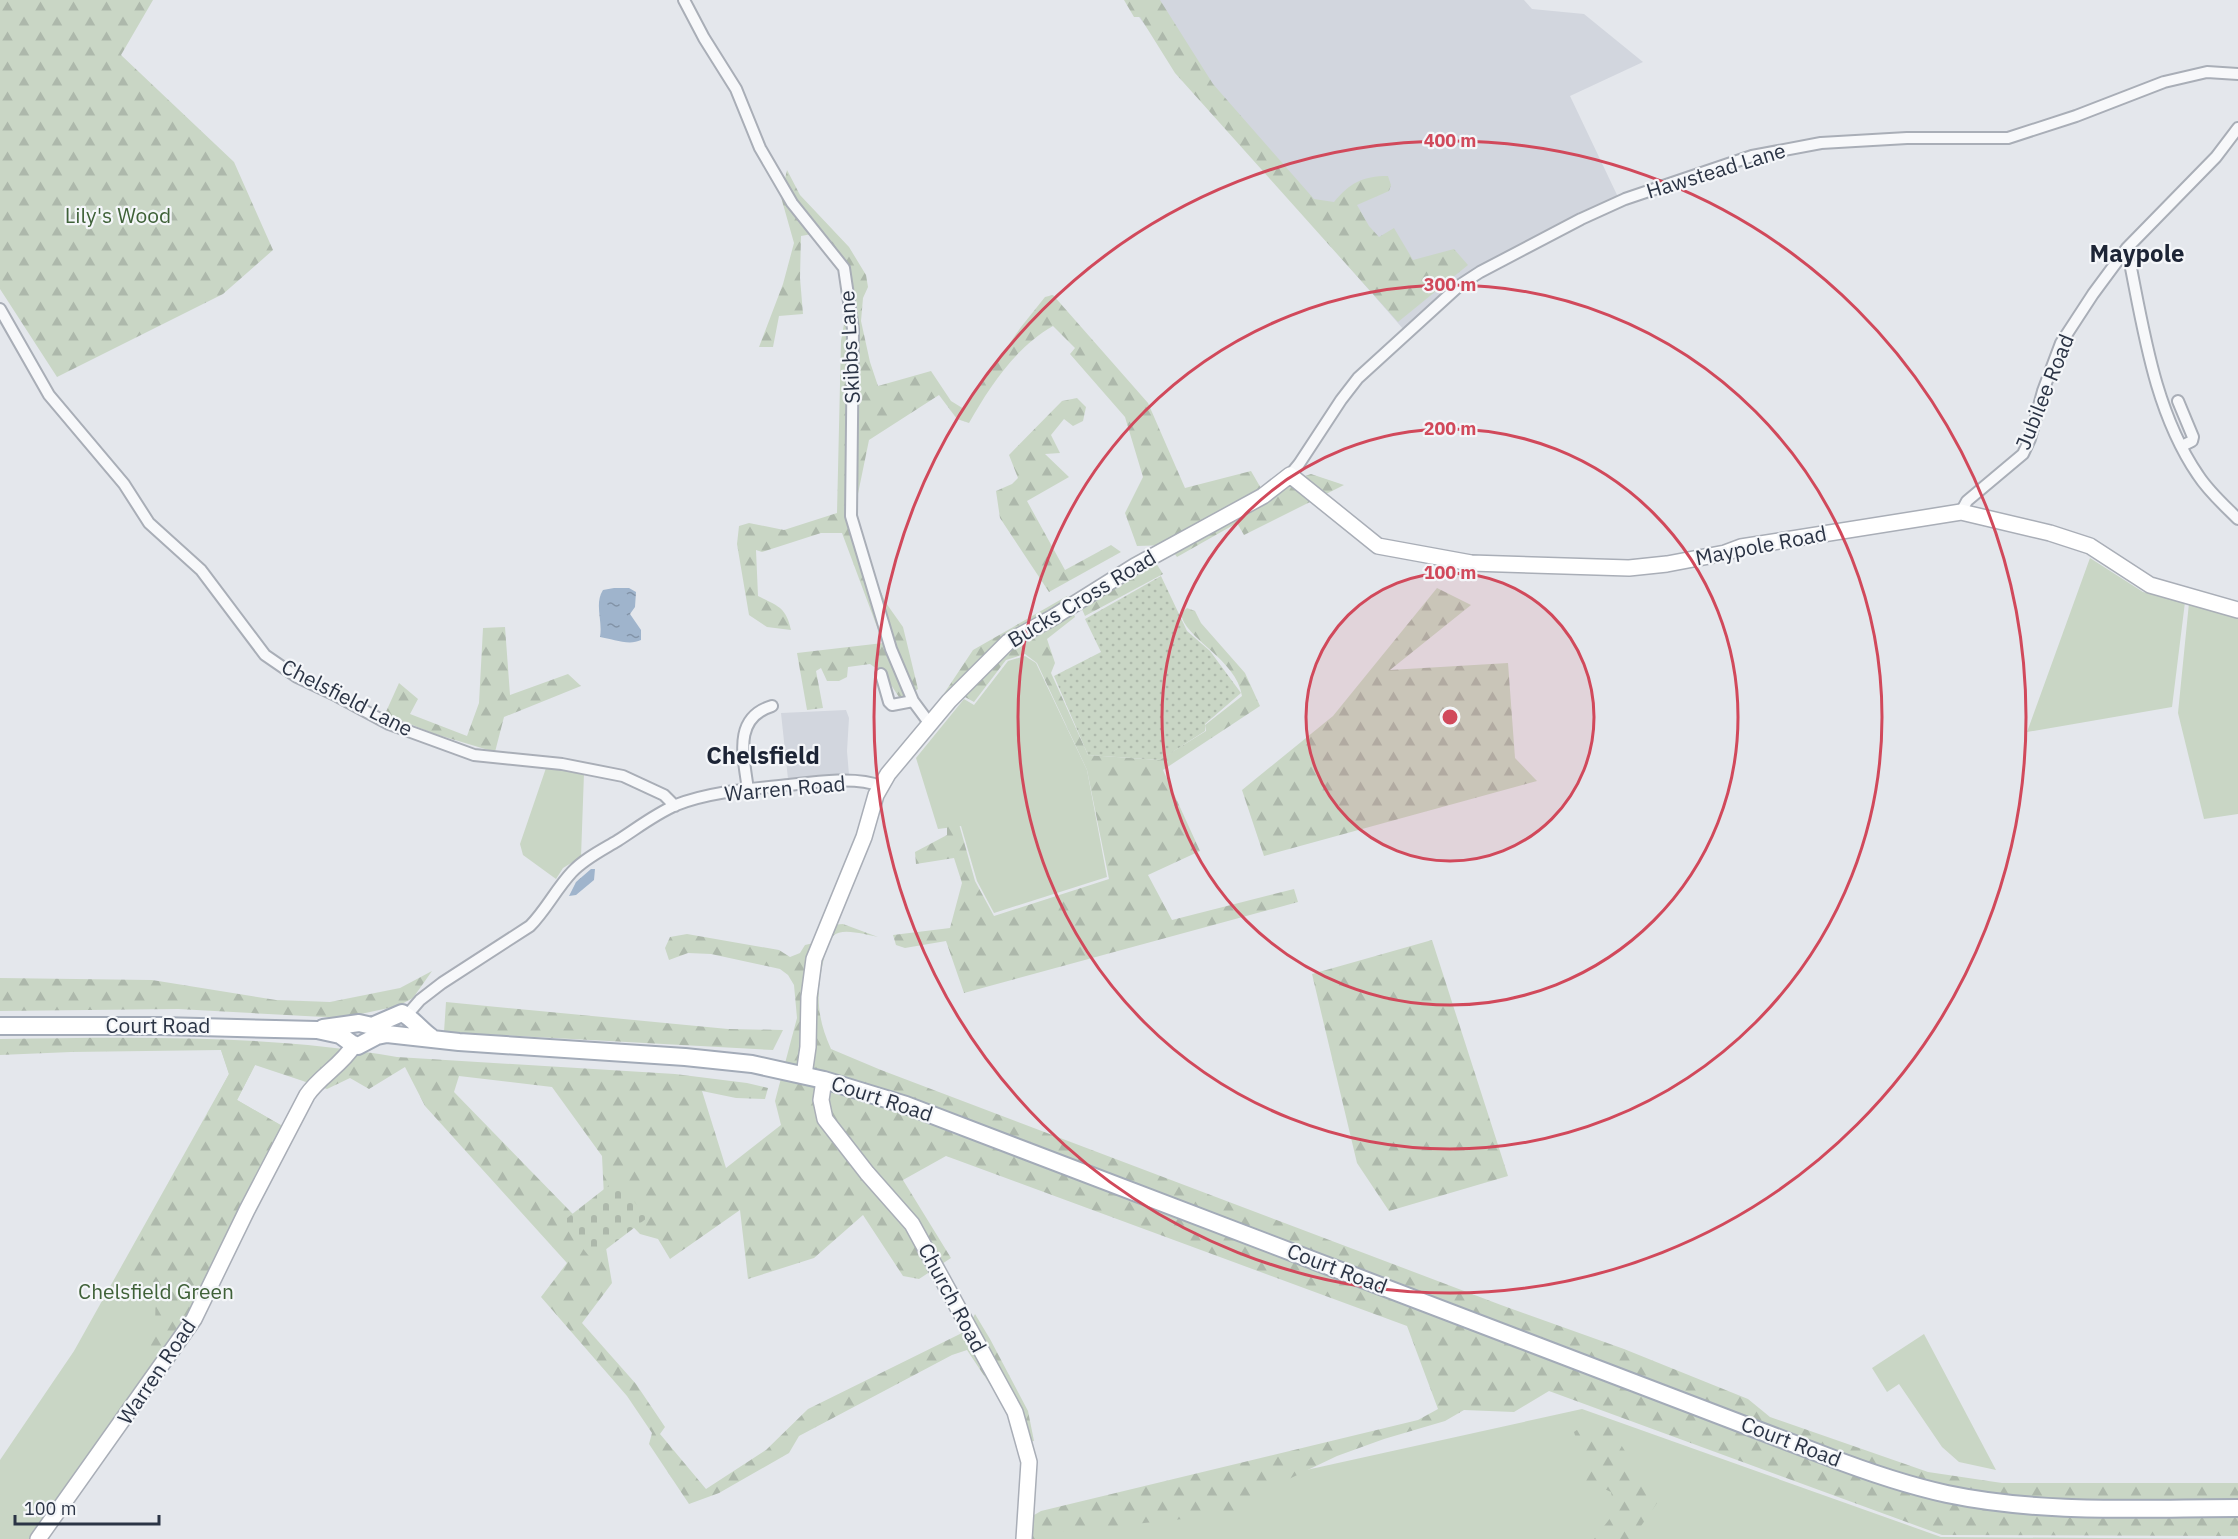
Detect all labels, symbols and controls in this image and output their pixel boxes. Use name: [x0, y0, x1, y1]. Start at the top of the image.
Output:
text: 400 m: [1424, 129, 1476, 152]
street label: Hawstead Lane: [1643, 136, 1789, 205]
park label: Lily's Wood: [65, 201, 171, 229]
district label: Maypole: [2090, 237, 2184, 269]
text: 300 m: [1424, 273, 1476, 296]
street label: Skibbs Lane: [832, 290, 866, 404]
street label: Jubilee Road: [2008, 330, 2080, 453]
text: 200 m: [1424, 417, 1476, 440]
street label: Maypole Road: [1693, 519, 1829, 571]
street label: Bucks Cross Road: [1002, 543, 1161, 653]
text: 100 m: [1424, 561, 1476, 584]
street label: Chelsfield Lane: [277, 652, 418, 742]
centre of rings: [1440, 707, 1460, 727]
district label: Chelsfield: [706, 739, 820, 771]
street label: Warren Road: [723, 769, 847, 807]
street label: Court Road: [105, 1011, 211, 1039]
street label: Court Road: [828, 1068, 937, 1128]
street label: Court Road: [1283, 1236, 1391, 1300]
street label: Church Road: [912, 1238, 993, 1357]
park label: Chelsfield Green: [78, 1277, 234, 1305]
street label: Warren Road: [111, 1313, 202, 1430]
street label: Court Road: [1737, 1409, 1845, 1473]
scale bar: [15, 1488, 159, 1526]
text: 100 m: [24, 1497, 76, 1520]

